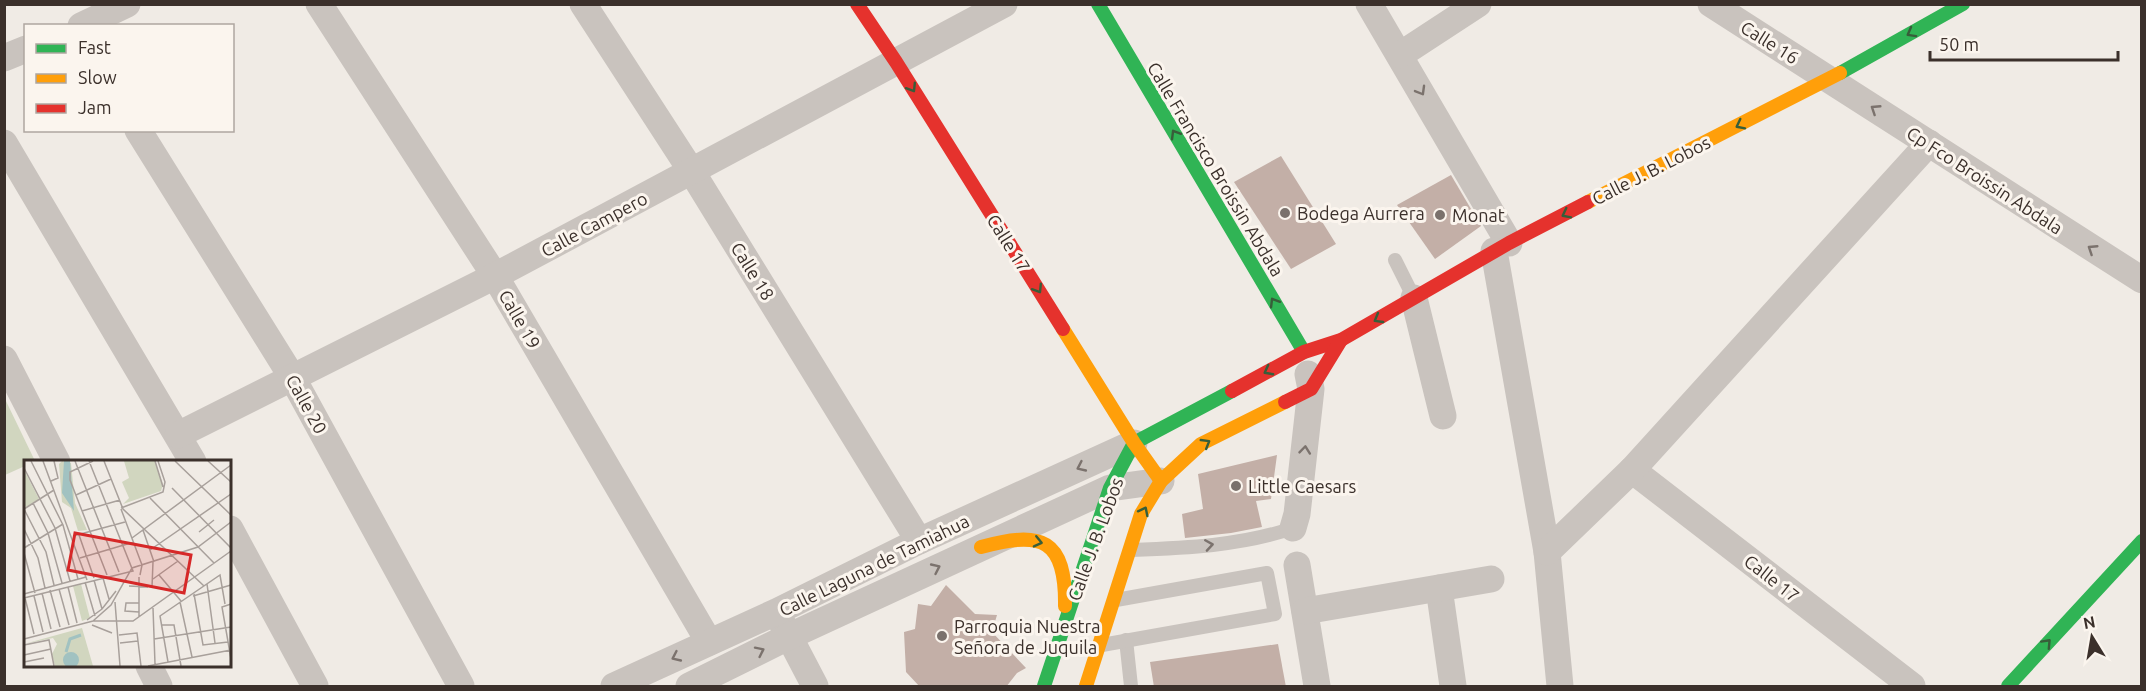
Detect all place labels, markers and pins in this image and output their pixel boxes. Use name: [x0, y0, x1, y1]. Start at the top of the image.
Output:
place label: Bodega Aurrera: [1297, 203, 1425, 223]
place label: Monat: [1452, 205, 1505, 225]
marker: Bodega Aurrera: [1278, 206, 1292, 220]
marker: Monat: [1433, 208, 1447, 222]
place label: Little Caesars: [1248, 476, 1357, 496]
marker: Little Caesars: [1229, 479, 1243, 493]
place label: Parroquia Nuestra Señora de Juquila: [954, 616, 1101, 657]
marker: Parroquia Nuestra Señora de Juquila: [935, 629, 949, 643]

